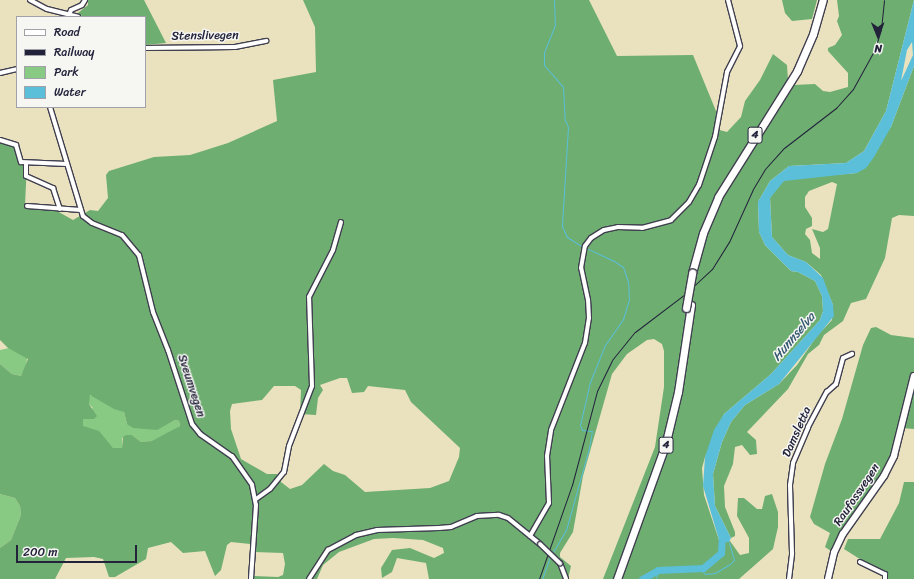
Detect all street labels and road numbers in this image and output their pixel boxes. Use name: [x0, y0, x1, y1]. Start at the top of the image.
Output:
street label: Stenslivegen: [171, 28, 239, 44]
road number: 4: [747, 126, 763, 144]
street label: Sveumvegen: [174, 353, 208, 419]
street label: Damsletta: [780, 405, 814, 459]
road number: 4: [658, 436, 674, 454]
street label: Raufossvegen: [831, 461, 883, 529]

